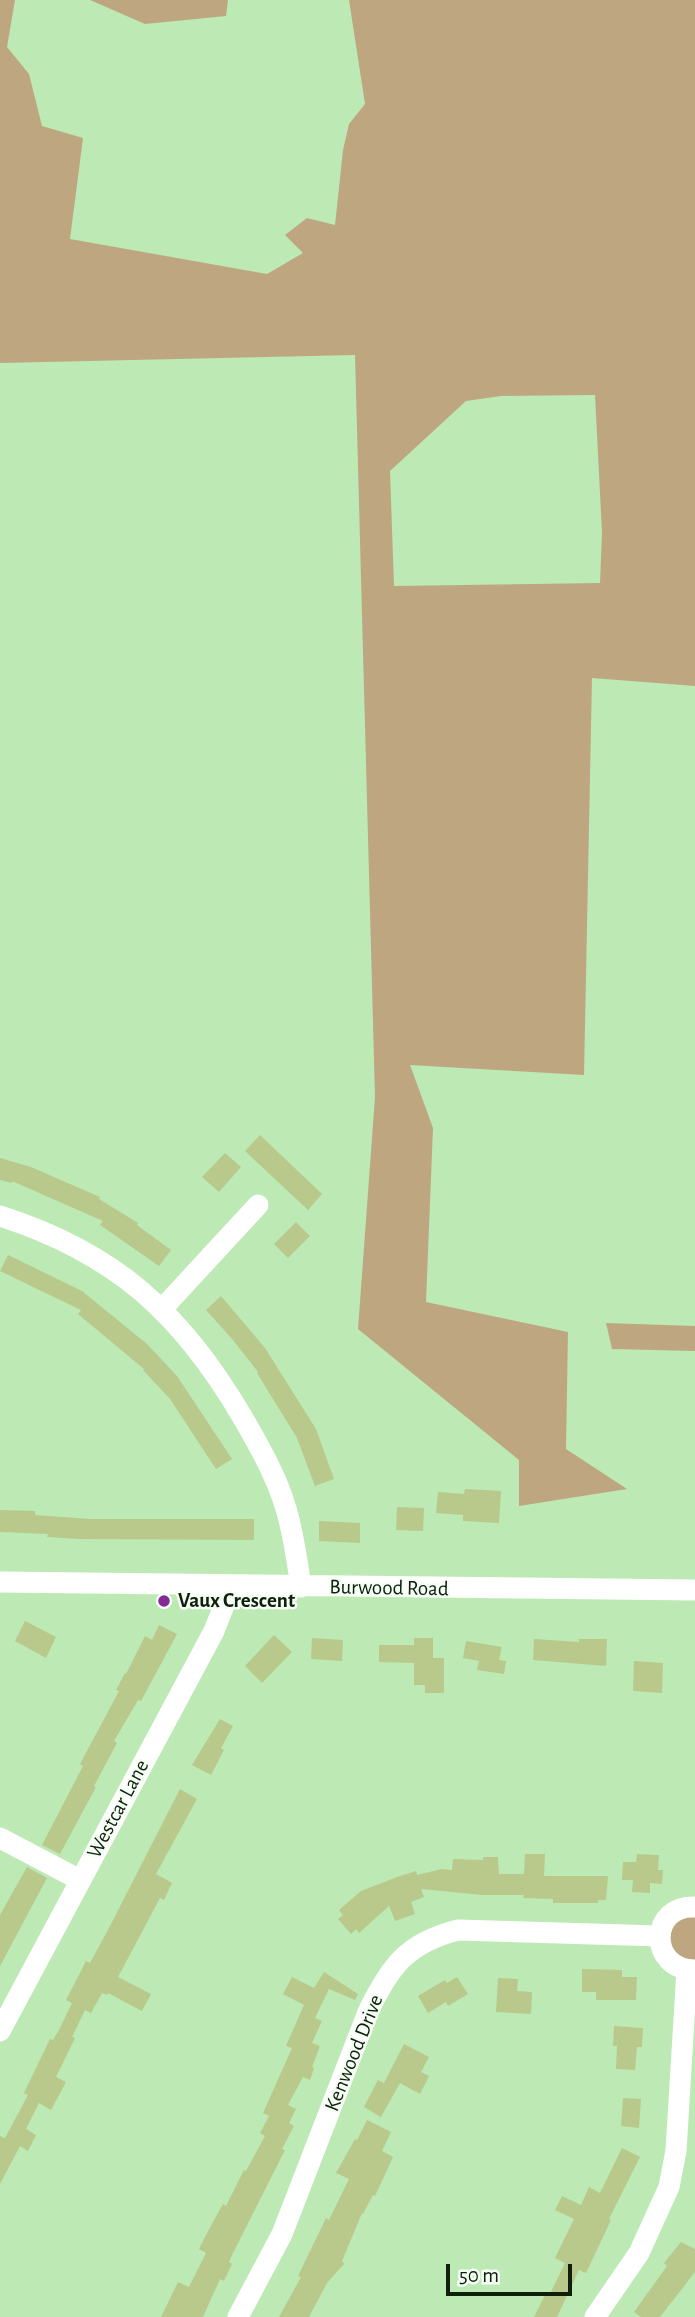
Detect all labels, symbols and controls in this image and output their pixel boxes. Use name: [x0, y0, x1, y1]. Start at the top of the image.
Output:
street label: Burwood Road: [329, 1574, 449, 1602]
place label: Vaux Crescent: [178, 1588, 295, 1614]
marker: Vaux Crescent: [156, 1593, 172, 1609]
street label: Westcar Lane: [82, 1755, 154, 1863]
street label: Kenwood Drive: [319, 1991, 389, 2115]
scale bar: [450, 2250, 576, 2294]
text: 50 m: [459, 2265, 499, 2286]

